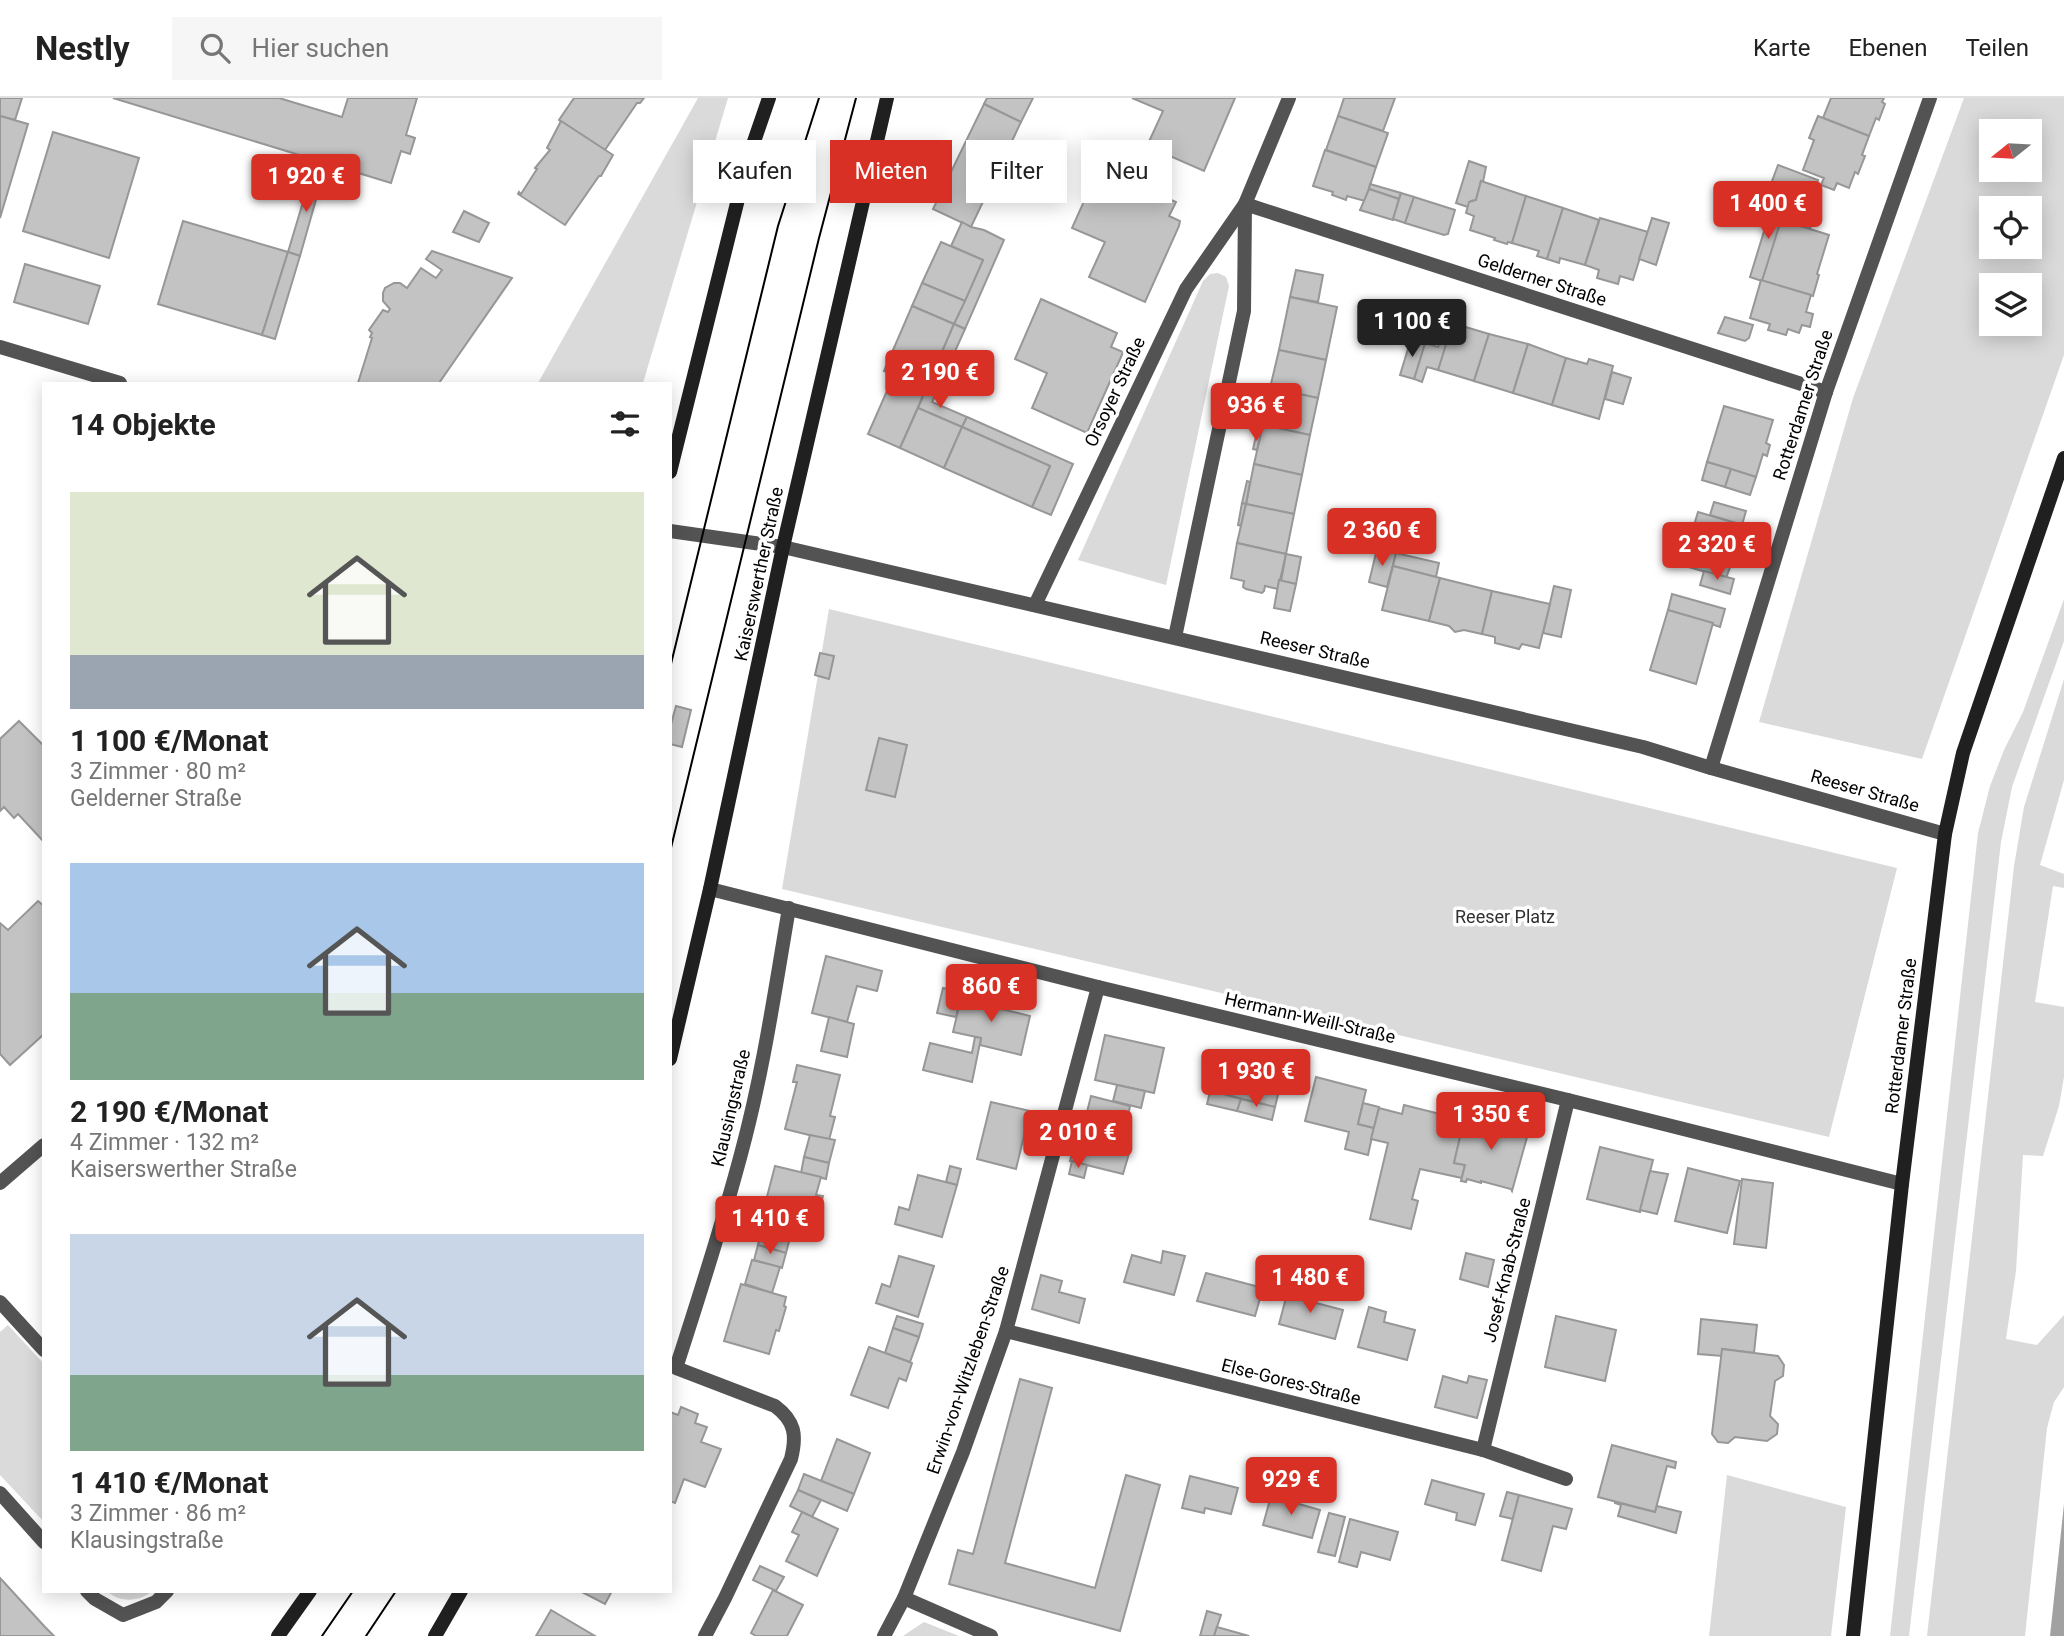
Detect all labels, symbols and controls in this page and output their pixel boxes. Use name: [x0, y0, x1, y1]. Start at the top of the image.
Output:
search box: [172, 17, 662, 80]
text: Nestly: [35, 29, 130, 68]
icon: search: [196, 29, 234, 67]
text: Hier suchen: [252, 33, 389, 63]
text: Karte: [1753, 34, 1810, 62]
text: Ebenen: [1848, 34, 1927, 62]
text: Teilen: [1965, 34, 2029, 62]
north arrow: [1979, 119, 2042, 182]
map controls: [1979, 119, 2042, 336]
chip: Kaufen: [693, 140, 816, 203]
chip: Mieten: [830, 140, 952, 203]
chip: Filter: [966, 140, 1067, 203]
chip: Neu: [1081, 140, 1172, 203]
pin: 1 920 €: [241, 155, 371, 214]
text: 1 920 €: [267, 163, 345, 190]
pin: 1 400 €: [1703, 181, 1833, 241]
text: 1 400 €: [1729, 190, 1807, 217]
button: locate: [1979, 196, 2042, 259]
street label: Gelderner Straße: [1475, 249, 1609, 310]
button: layers: [1979, 273, 2042, 336]
pin: 1 100 €: [1347, 300, 1477, 359]
text: 1 100 €: [1373, 308, 1451, 335]
street label: Rotterdamer Straße: [1768, 327, 1837, 483]
street label: Orsoyer Straße: [1080, 334, 1149, 450]
pin: 2 190 €: [875, 350, 1005, 410]
text: 2 190 €: [901, 359, 979, 386]
pin: 936 €: [1207, 384, 1305, 443]
text: 936 €: [1227, 392, 1285, 419]
icon: filters: [606, 405, 644, 443]
text: 14 Objekte: [70, 407, 216, 442]
street label: Kaiserswerther Straße: [730, 485, 787, 663]
pin: 2 360 €: [1317, 508, 1447, 568]
text: 2 360 €: [1343, 517, 1421, 544]
pin: 2 320 €: [1652, 522, 1782, 582]
text: 2 320 €: [1678, 531, 1756, 558]
icon: home: [294, 537, 420, 663]
street label: Reeser Straße: [1258, 627, 1372, 672]
text: 1 100 €/Monat: [70, 723, 268, 758]
text: 3 Zimmer · 80 m²: [70, 758, 246, 785]
street label: Reeser Straße: [1808, 765, 1922, 816]
text: Gelderner Straße: [70, 785, 242, 812]
park label: Reeser Platz: [1455, 906, 1555, 927]
icon: home: [294, 908, 420, 1034]
street label: Rotterdamer Straße: [1881, 957, 1920, 1115]
pin: 860 €: [942, 964, 1040, 1024]
text: 860 €: [962, 973, 1020, 1000]
street label: Hermann-Weill-Straße: [1223, 988, 1398, 1047]
street label: Klausingstraße: [707, 1047, 754, 1169]
pin: 1 930 €: [1191, 1049, 1321, 1109]
text: 1 930 €: [1217, 1058, 1295, 1085]
pin: 1 350 €: [1426, 1093, 1556, 1152]
text: 2 190 €/Monat: [70, 1094, 268, 1129]
text: 1 350 €: [1452, 1101, 1530, 1128]
pin: 2 010 €: [1013, 1110, 1143, 1170]
text: 2 010 €: [1039, 1119, 1117, 1146]
text: 4 Zimmer · 132 m²: [70, 1129, 259, 1156]
text: Kaiserswerther Straße: [70, 1156, 297, 1183]
street label: Josef-Knab-Straße: [1478, 1195, 1535, 1344]
pin: 1 410 €: [705, 1196, 835, 1256]
text: 1 410 €: [731, 1205, 809, 1232]
pin: 1 480 €: [1245, 1256, 1375, 1315]
street label: Erwin-von-Witzleben-Straße: [922, 1263, 1013, 1477]
text: 1 480 €: [1271, 1264, 1349, 1291]
icon: home: [294, 1279, 420, 1405]
street label: Else-Gores-Straße: [1219, 1354, 1363, 1409]
pin: 929 €: [1242, 1458, 1340, 1517]
text: 1 410 €/Monat: [70, 1465, 268, 1500]
text: 929 €: [1262, 1466, 1320, 1493]
text: 3 Zimmer · 86 m²: [70, 1500, 246, 1527]
text: Klausingstraße: [70, 1527, 223, 1554]

